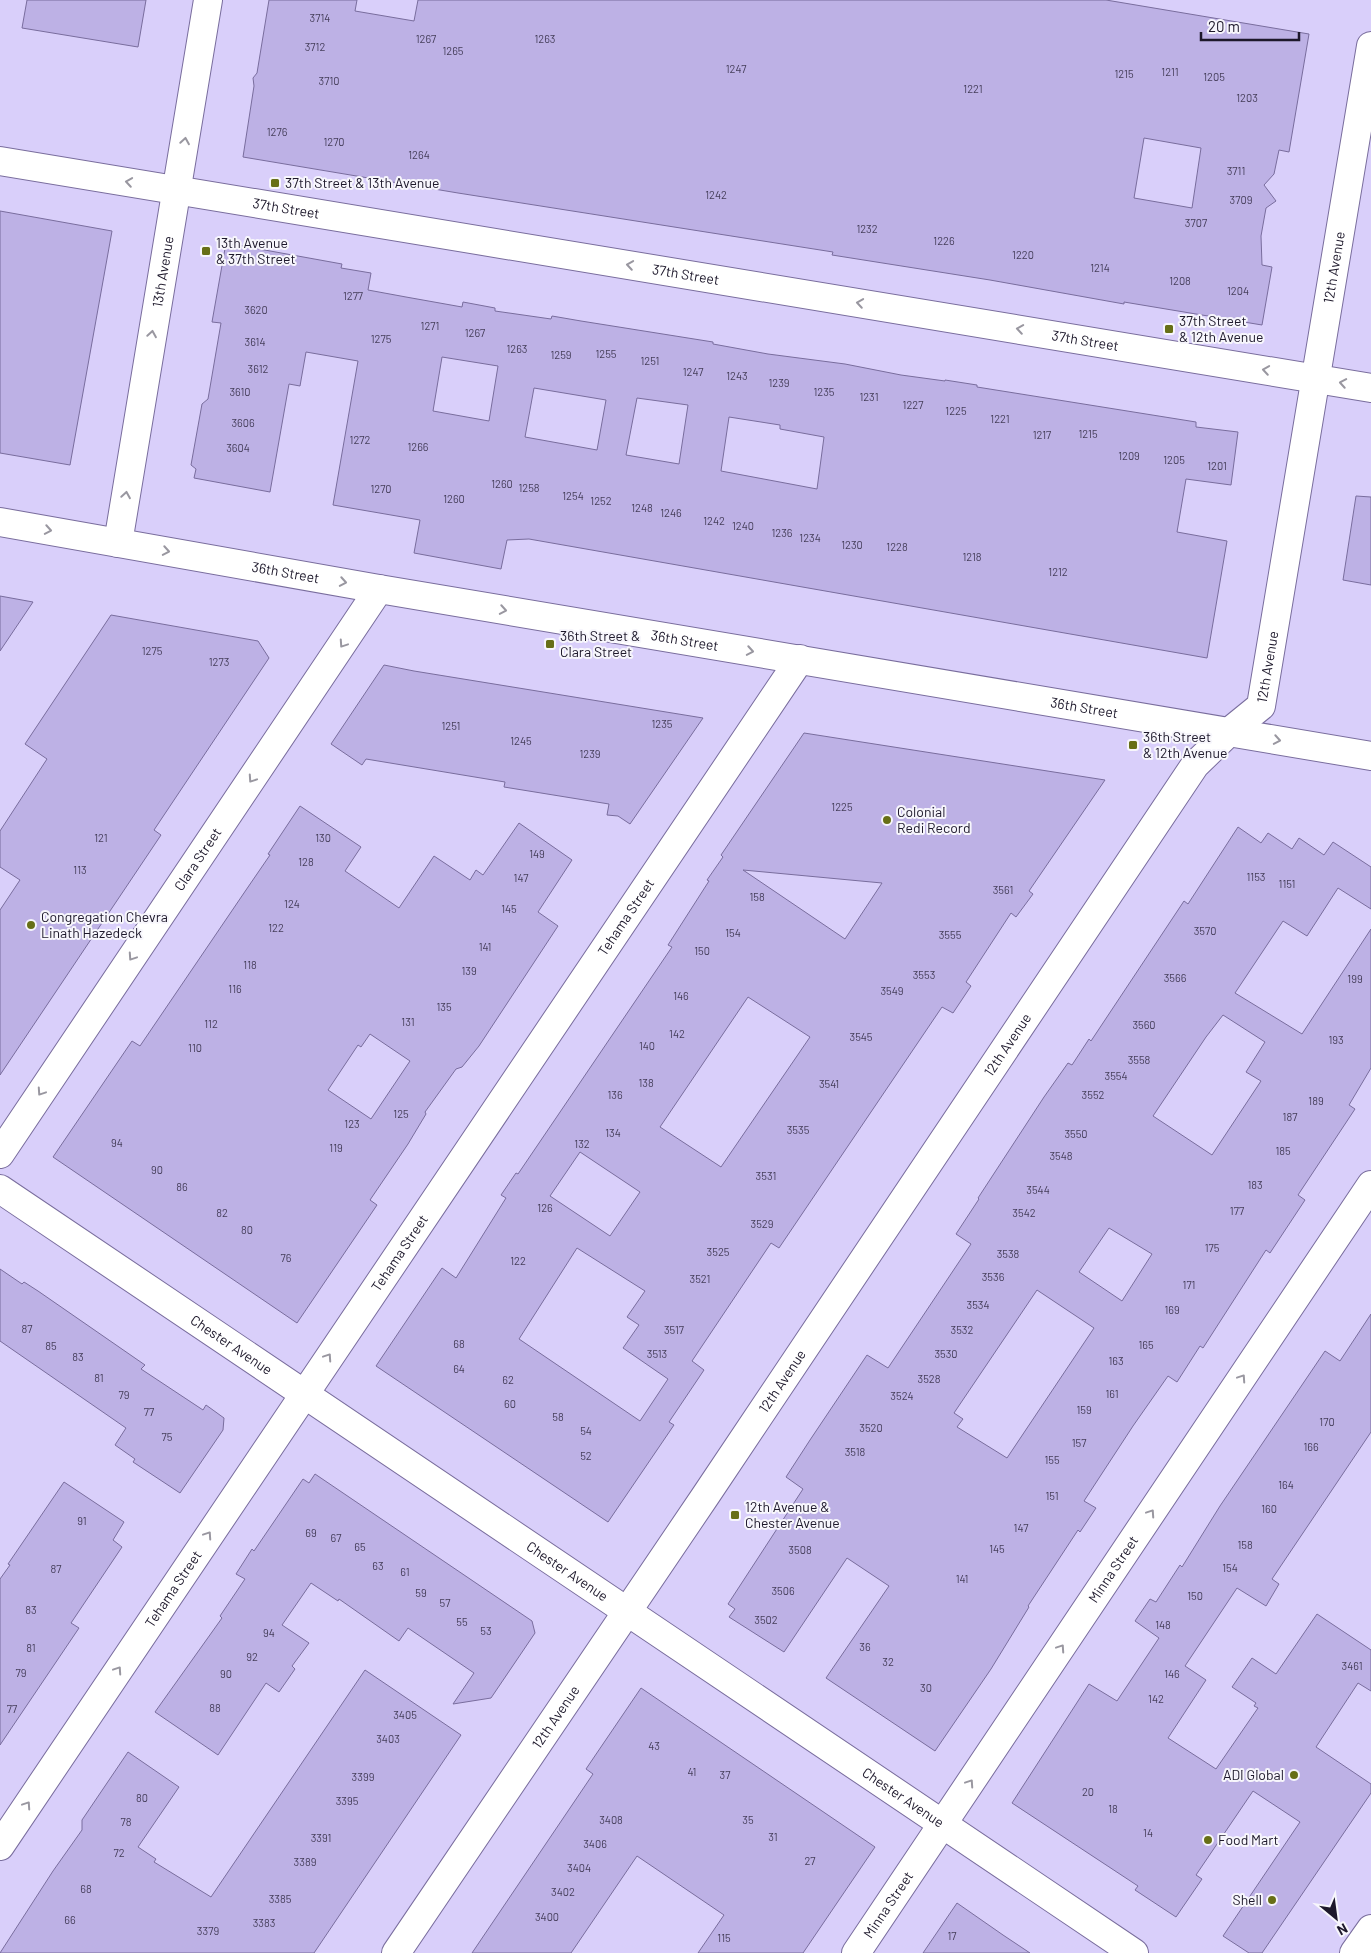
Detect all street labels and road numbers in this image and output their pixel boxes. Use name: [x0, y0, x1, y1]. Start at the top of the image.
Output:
street label: 37th Street: [251, 194, 321, 222]
street label: 12th Avenue: [1319, 230, 1348, 304]
street label: 13th Avenue: [148, 235, 177, 309]
street label: 37th Street: [651, 260, 720, 288]
street label: 37th Street: [1051, 326, 1120, 354]
street label: 36th Street: [251, 558, 321, 586]
street label: 36th Street: [650, 626, 720, 654]
street label: 12th Avenue: [1253, 630, 1281, 704]
street label: 36th Street: [1049, 693, 1119, 721]
street label: Clara Street: [170, 824, 225, 894]
street label: Tehama Street: [594, 875, 657, 959]
street label: 12th Avenue: [980, 1010, 1034, 1079]
street label: Tehama Street: [367, 1211, 431, 1294]
street label: Chester Avenue: [188, 1311, 276, 1378]
street label: 12th Avenue: [755, 1346, 809, 1416]
street label: Minna Street: [1084, 1532, 1141, 1606]
street label: Chester Avenue: [523, 1537, 612, 1604]
street label: Tehama Street: [141, 1547, 205, 1630]
street label: 12th Avenue: [528, 1682, 583, 1751]
street label: Chester Avenue: [859, 1764, 948, 1831]
street label: Minna Street: [859, 1868, 916, 1941]

